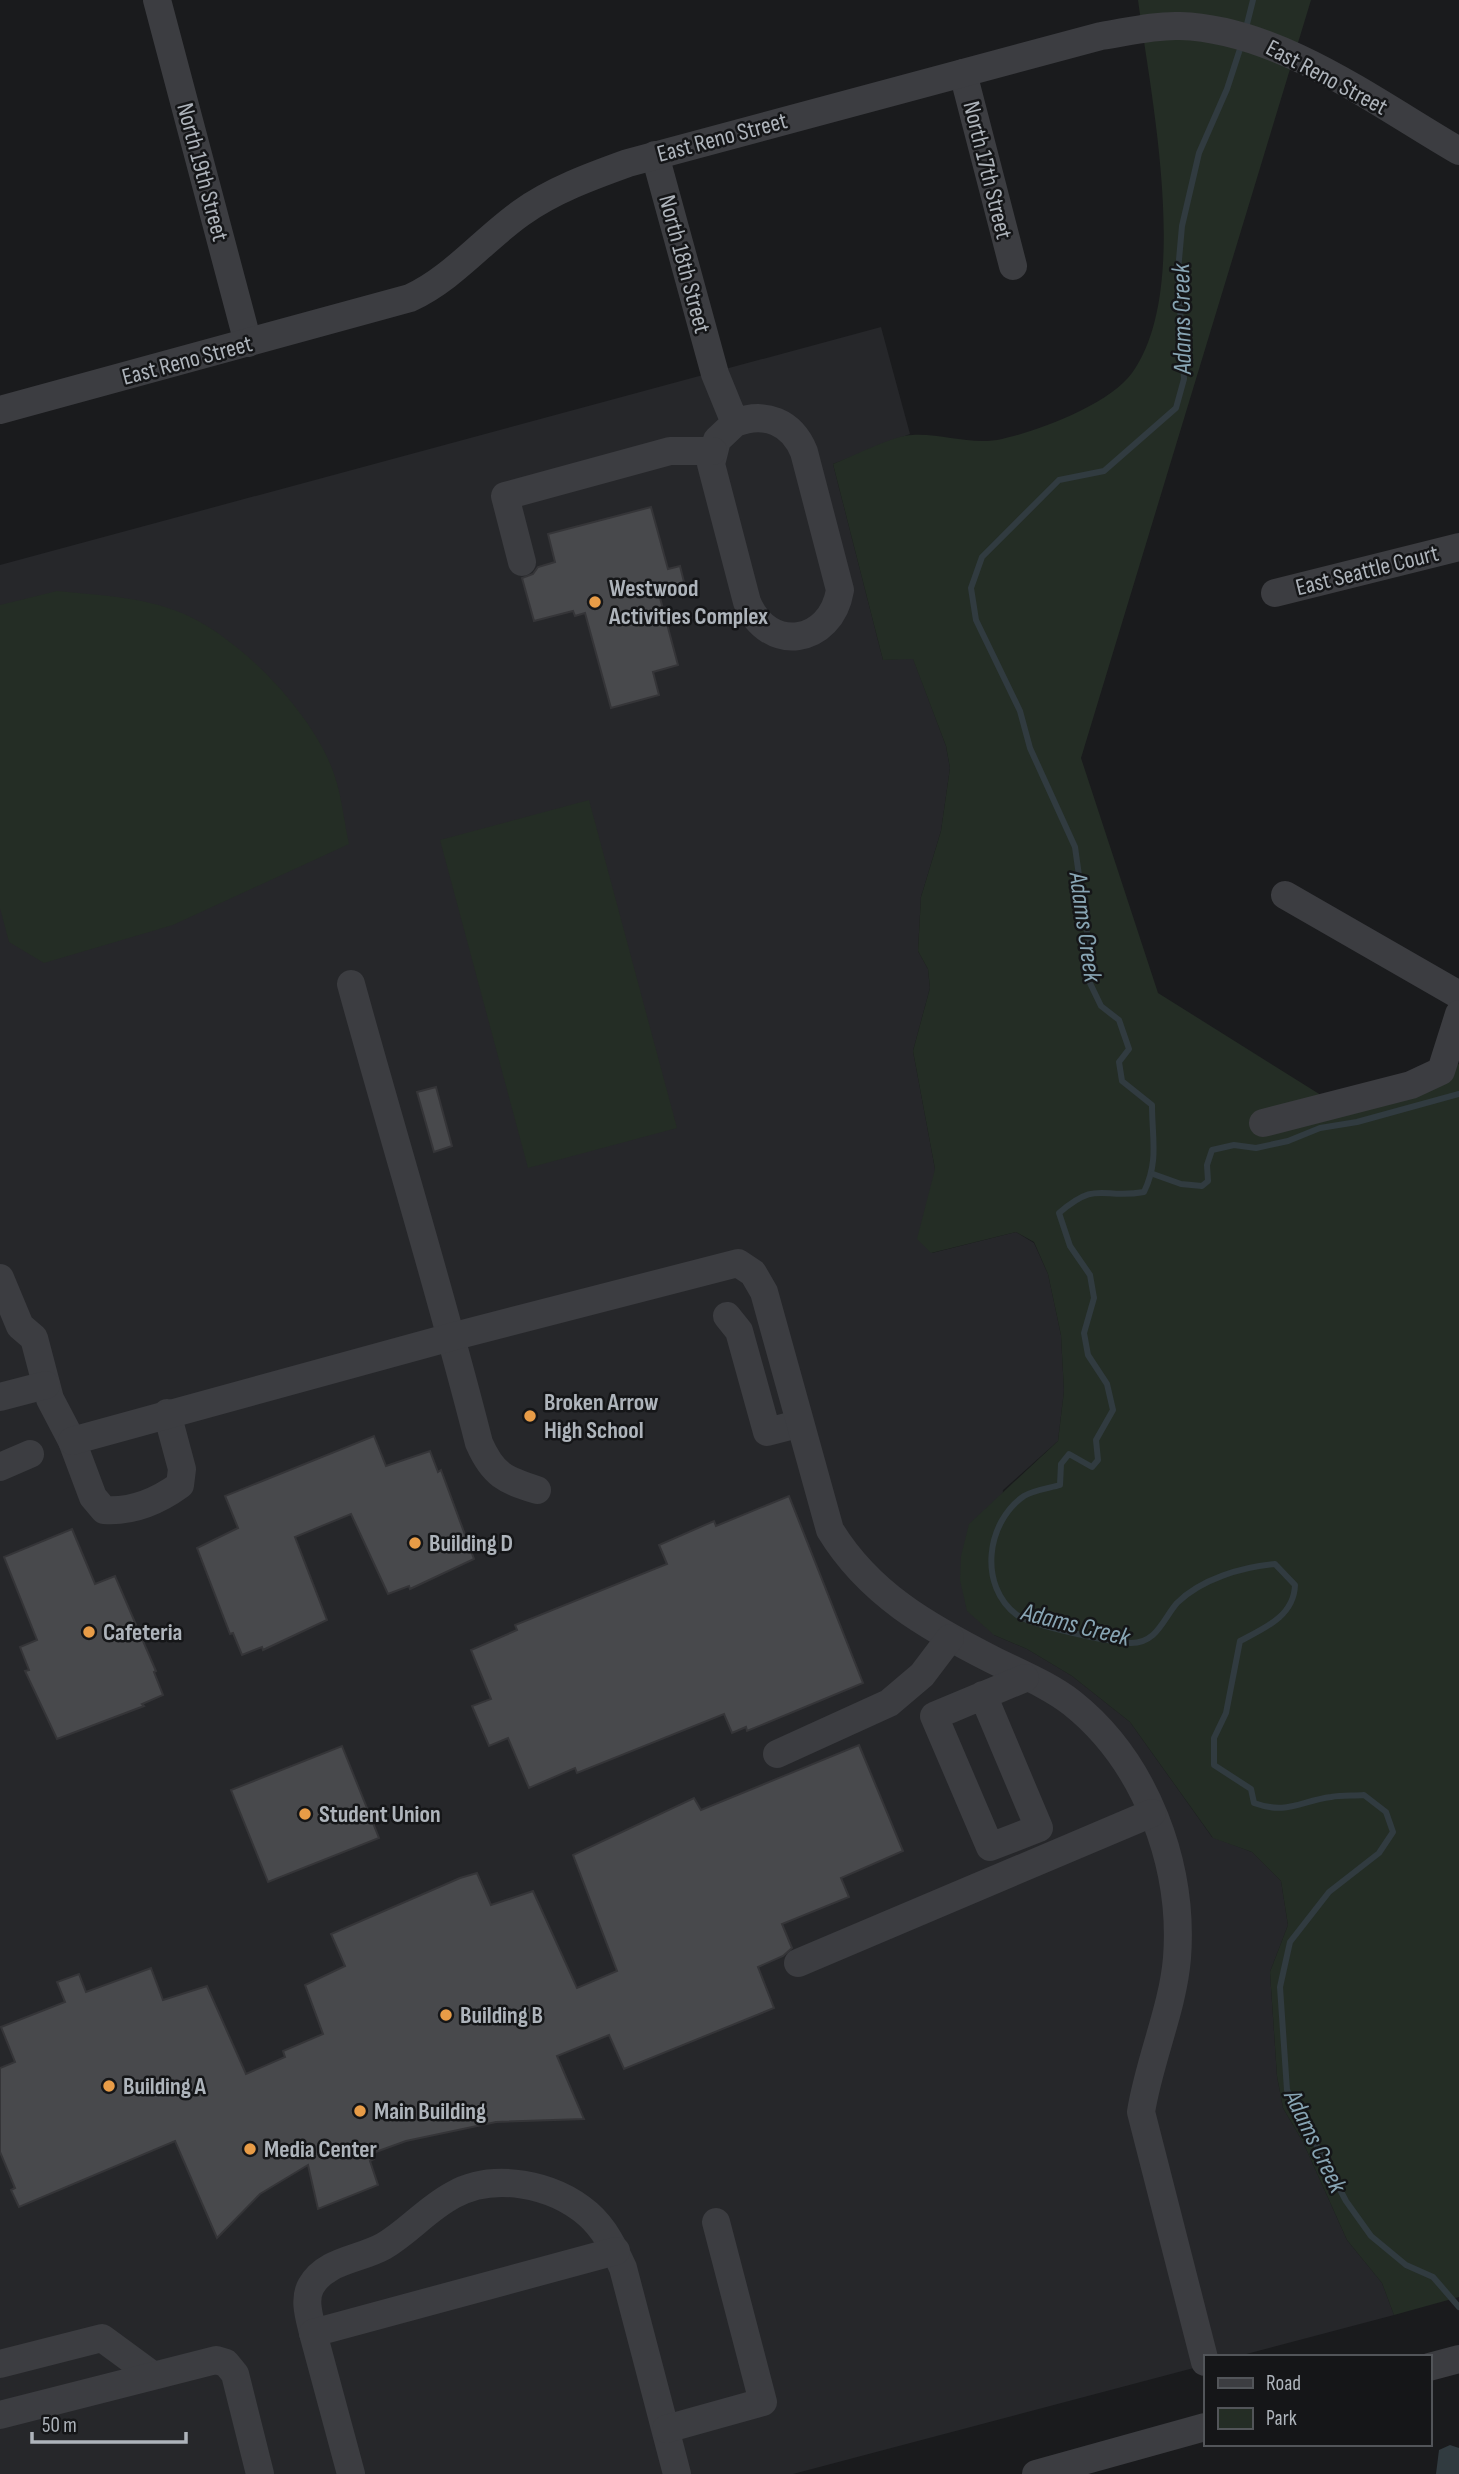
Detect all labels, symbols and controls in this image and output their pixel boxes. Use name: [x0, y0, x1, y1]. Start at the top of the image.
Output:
street label: East Reno Street: [1261, 33, 1393, 122]
street label: North 17th Street: [956, 98, 1019, 242]
street label: North 19th Street: [170, 100, 235, 244]
street label: East Reno Street: [654, 106, 790, 169]
street label: North 18th Street: [652, 192, 717, 336]
water label: Adams Creek: [1166, 262, 1199, 375]
street label: East Reno Street: [119, 329, 255, 392]
street label: East Seattle Court: [1293, 539, 1442, 602]
place label: Westwood Activities Complex: [608, 574, 768, 631]
marker: Westwood Activities Complex: [587, 594, 603, 610]
water label: Adams Creek: [1061, 869, 1108, 985]
place label: Broken Arrow High School: [544, 1388, 659, 1445]
marker: Broken Arrow High School: [522, 1408, 538, 1424]
place label: Building D: [429, 1529, 513, 1558]
marker: Building D: [407, 1535, 423, 1551]
water label: Adams Creek: [1017, 1597, 1134, 1654]
place label: Cafeteria: [103, 1618, 182, 1647]
marker: Cafeteria: [81, 1624, 97, 1640]
place label: Student Union: [319, 1800, 441, 1829]
marker: Student Union: [297, 1806, 313, 1822]
place label: Building B: [460, 2001, 543, 2030]
marker: Building B: [438, 2007, 454, 2023]
place label: Building A: [123, 2072, 206, 2101]
marker: Building A: [101, 2078, 117, 2094]
water label: Adams Creek: [1276, 2084, 1353, 2199]
place label: Main Building: [374, 2097, 486, 2126]
marker: Main Building: [352, 2103, 368, 2119]
place label: Media Center: [264, 2135, 378, 2164]
marker: Media Center: [242, 2141, 258, 2157]
legend: [1204, 2355, 1431, 2446]
text: Road: [1266, 2371, 1301, 2396]
scale bar: [32, 2400, 186, 2444]
text: Park: [1266, 2406, 1297, 2431]
text: 50 m: [42, 2413, 77, 2438]

